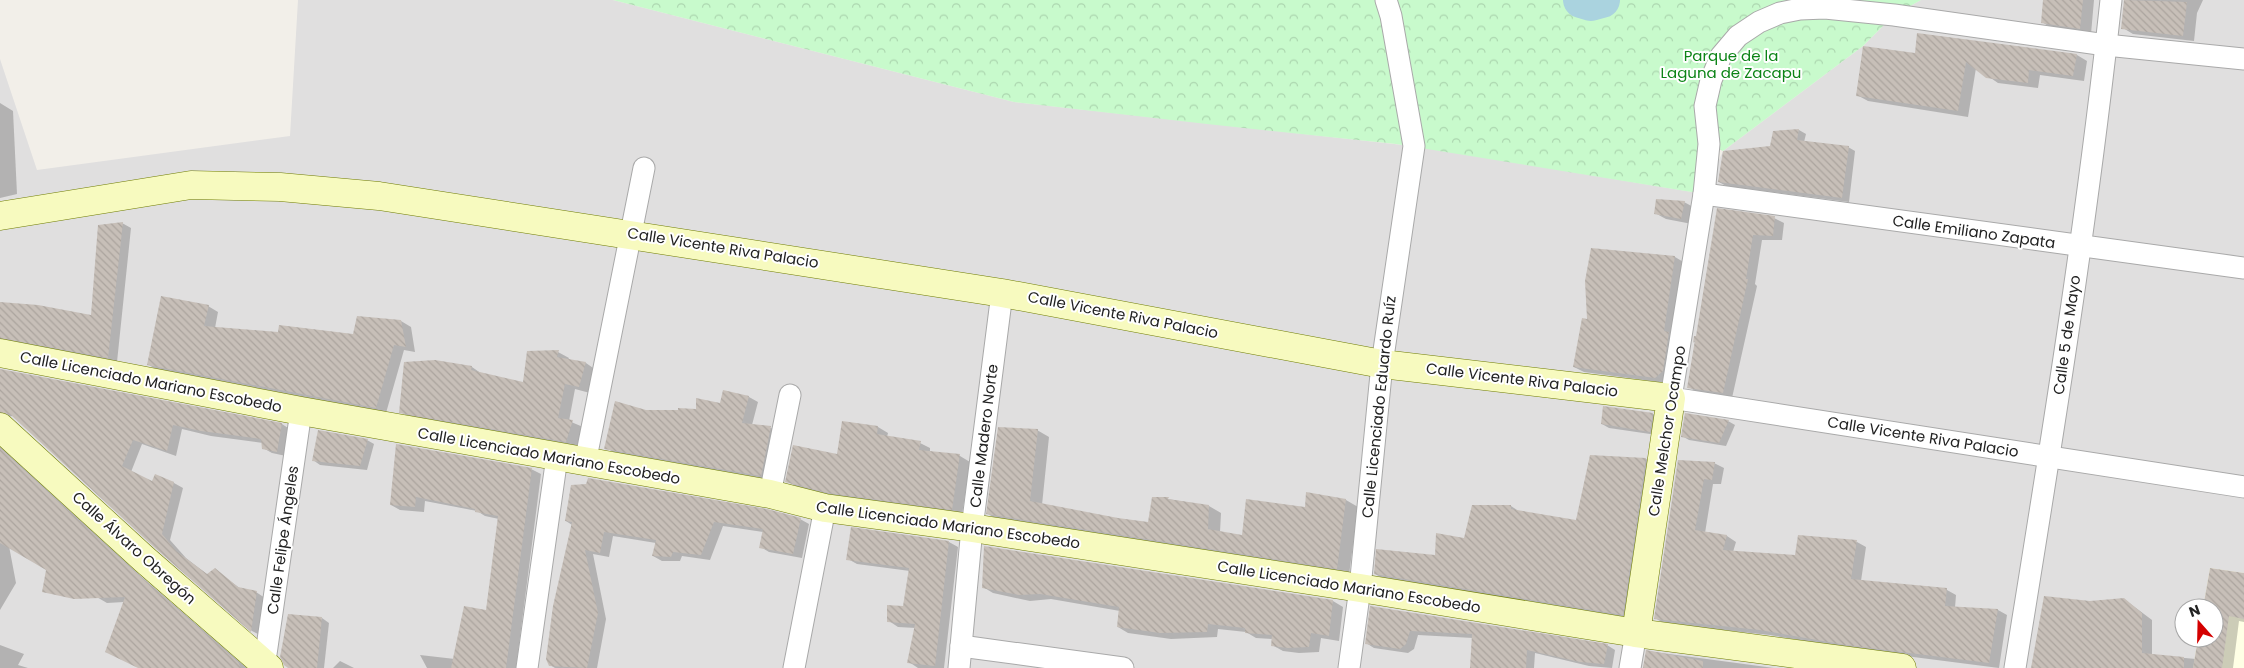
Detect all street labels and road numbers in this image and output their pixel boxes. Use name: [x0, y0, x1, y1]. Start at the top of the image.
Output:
street label: Calle Emiliano Zapata: [1891, 210, 2057, 253]
street label: Calle Vicente Riva Palacio: [626, 222, 820, 273]
street label: Calle 5 de Mayo: [2048, 274, 2085, 396]
street label: Calle Vicente Riva Palacio: [1026, 286, 1220, 343]
street label: Calle Licenciado Eduardo Ruíz: [1356, 295, 1401, 519]
street label: Calle Melchor Ocampo: [1643, 344, 1690, 518]
street label: Calle Licenciado Mariano Escobedo: [18, 346, 284, 417]
street label: Calle Vicente Riva Palacio: [1425, 357, 1619, 402]
street label: Calle Madero Norte: [964, 363, 1003, 509]
street label: Calle Vicente Riva Palacio: [1826, 411, 2020, 462]
street label: Calle Licenciado Mariano Escobedo: [416, 422, 682, 489]
street label: Calle Felipe Ángeles: [262, 464, 303, 616]
street label: Calle Álvaro Obregón: [68, 486, 201, 609]
street label: Calle Licenciado Mariano Escobedo: [815, 496, 1081, 553]
street label: Calle Licenciado Mariano Escobedo: [1216, 555, 1482, 618]

